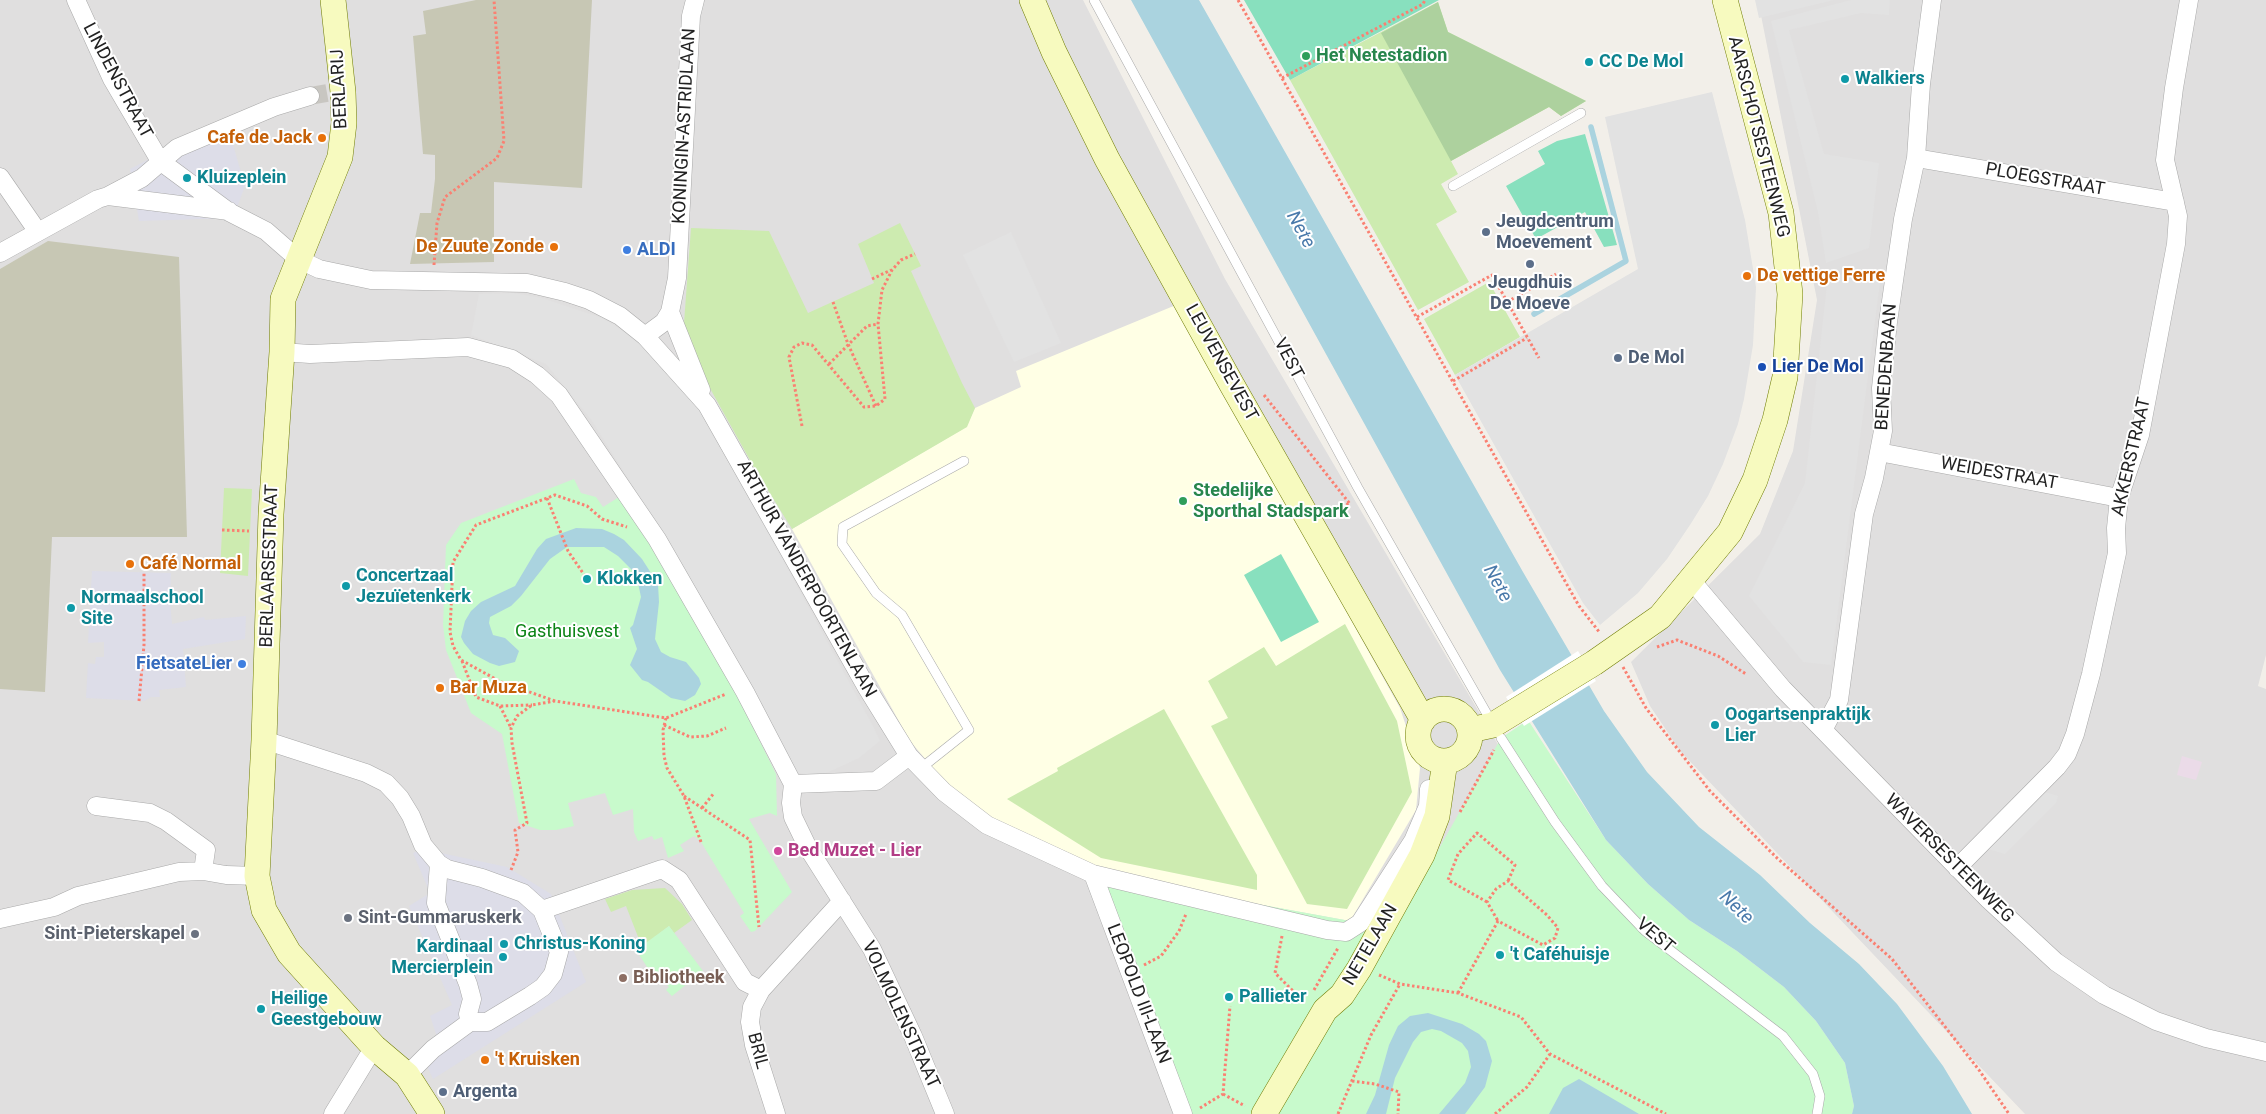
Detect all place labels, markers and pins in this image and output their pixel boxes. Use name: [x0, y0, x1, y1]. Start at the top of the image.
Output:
place label: Het Netestadion: [1316, 45, 1447, 67]
marker: Het Netestadion: [1300, 50, 1312, 62]
place label: CC De Mol: [1599, 51, 1684, 73]
marker: CC De Mol: [1583, 56, 1595, 68]
place label: Walkiers: [1855, 68, 1925, 90]
marker: Walkiers: [1839, 73, 1851, 85]
place label: Cafe de Jack: [207, 127, 312, 149]
marker: Cafe de Jack: [316, 132, 328, 144]
place label: Kluizeplein: [197, 167, 286, 189]
marker: Kluizeplein: [181, 172, 193, 184]
place label: Jeugdcentrum Moevement: [1496, 211, 1614, 253]
marker: Jeugdcentrum Moevement: [1480, 226, 1492, 238]
place label: De Zuute Zonde: [416, 236, 544, 258]
place label: ALDI: [637, 239, 676, 261]
marker: De Zuute Zonde: [548, 241, 560, 253]
marker: ALDI: [621, 244, 633, 256]
marker: Jeugdhuis De Moeve: [1524, 258, 1536, 270]
place label: De vettige Ferre: [1757, 265, 1885, 287]
marker: De vettige Ferre: [1741, 270, 1753, 282]
place label: Jeugdhuis De Moeve: [1488, 272, 1572, 314]
place label: De Mol: [1628, 347, 1685, 369]
marker: De Mol: [1612, 352, 1624, 364]
place label: Lier De Mol: [1772, 356, 1864, 378]
marker: Lier De Mol: [1756, 361, 1768, 373]
place label: Stedelijke Sporthal Stadspark: [1193, 480, 1349, 522]
marker: Stedelijke Sporthal Stadspark: [1177, 495, 1189, 507]
place label: Café Normal: [140, 553, 241, 575]
marker: Café Normal: [124, 558, 136, 570]
place label: Concertzaal Jezuïetenkerk: [356, 565, 471, 608]
place label: Klokken: [597, 568, 662, 590]
marker: Klokken: [581, 573, 593, 585]
marker: Concertzaal Jezuïetenkerk: [340, 580, 352, 592]
place label: Normaalschool Site: [81, 587, 204, 630]
marker: Normaalschool Site: [65, 602, 77, 614]
place label: FietsateLier: [136, 653, 232, 675]
marker: FietsateLier: [236, 658, 248, 670]
place label: Bar Muza: [450, 677, 527, 699]
marker: Bar Muza: [434, 682, 446, 694]
place label: Oogartsenpraktijk Lier: [1725, 704, 1870, 746]
marker: Oogartsenpraktijk Lier: [1709, 719, 1721, 731]
place label: Bed Muzet - Lier: [788, 840, 921, 862]
marker: Bed Muzet - Lier: [772, 845, 784, 857]
place label: Sint-Gummaruskerk: [358, 907, 522, 929]
marker: Sint-Gummaruskerk: [342, 912, 354, 924]
place label: Sint-Pieterskapel: [44, 923, 185, 945]
marker: Sint-Pieterskapel: [189, 928, 201, 940]
place label: Christus-Koning: [514, 933, 646, 955]
place label: Kardinaal Mercierplein: [391, 936, 493, 979]
marker: Christus-Koning: [498, 938, 510, 950]
place label: 't Caféhuisje: [1510, 944, 1609, 966]
marker: 't Caféhuisje: [1494, 949, 1506, 961]
marker: Kardinaal Mercierplein: [497, 951, 509, 963]
place label: Bibliotheek: [633, 967, 724, 989]
marker: Bibliotheek: [617, 972, 629, 984]
place label: Pallieter: [1239, 986, 1307, 1008]
place label: Heilige Geestgebouw: [271, 988, 382, 1030]
marker: Pallieter: [1223, 991, 1235, 1003]
marker: Heilige Geestgebouw: [255, 1003, 267, 1015]
place label: 't Kruisken: [495, 1049, 580, 1071]
marker: 't Kruisken: [479, 1054, 491, 1066]
place label: Argenta: [453, 1081, 517, 1103]
marker: Argenta: [437, 1086, 449, 1098]

